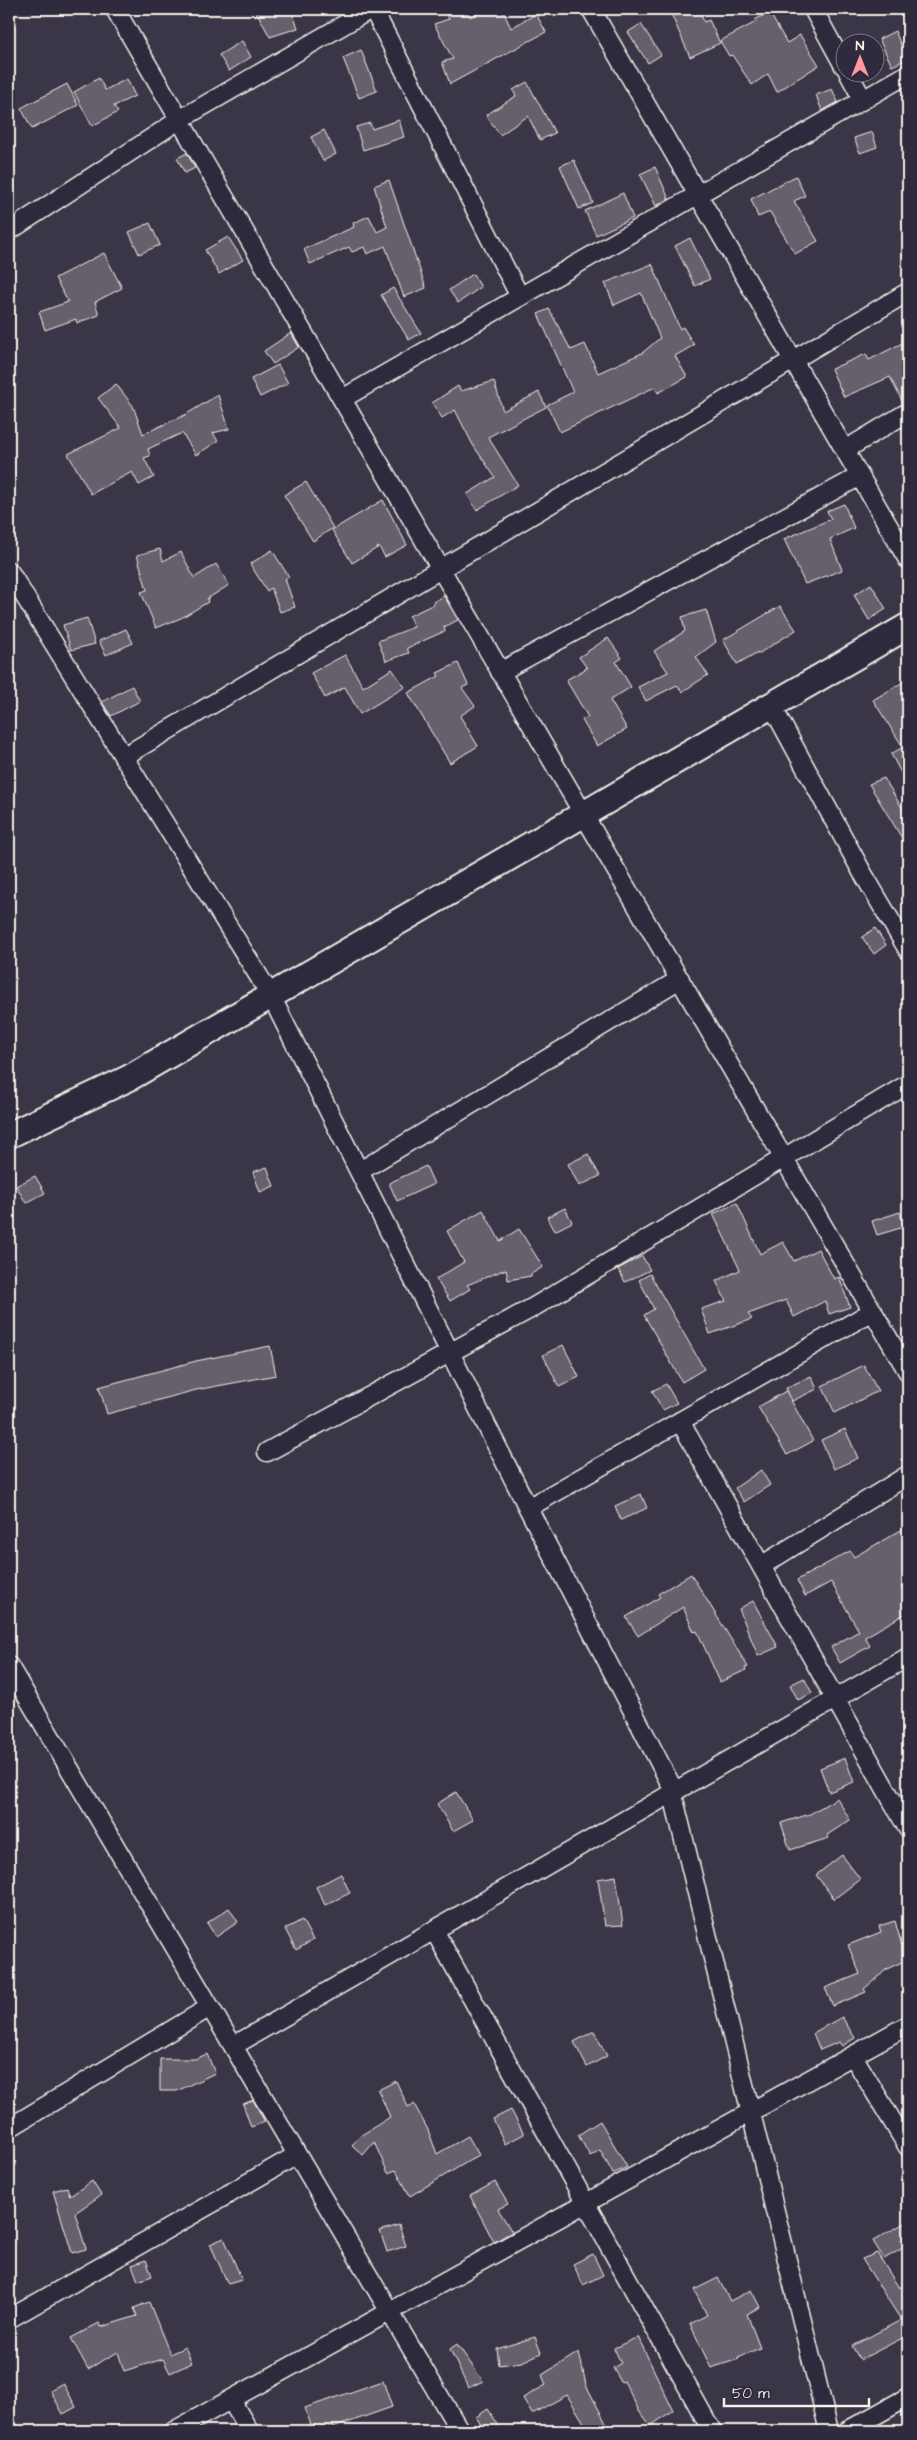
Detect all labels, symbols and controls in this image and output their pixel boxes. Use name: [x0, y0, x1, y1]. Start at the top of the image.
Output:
north arrow: [834, 32, 884, 82]
text: N: [856, 36, 865, 56]
scale bar: [724, 2375, 870, 2407]
text: 50 m: [732, 2383, 770, 2404]

